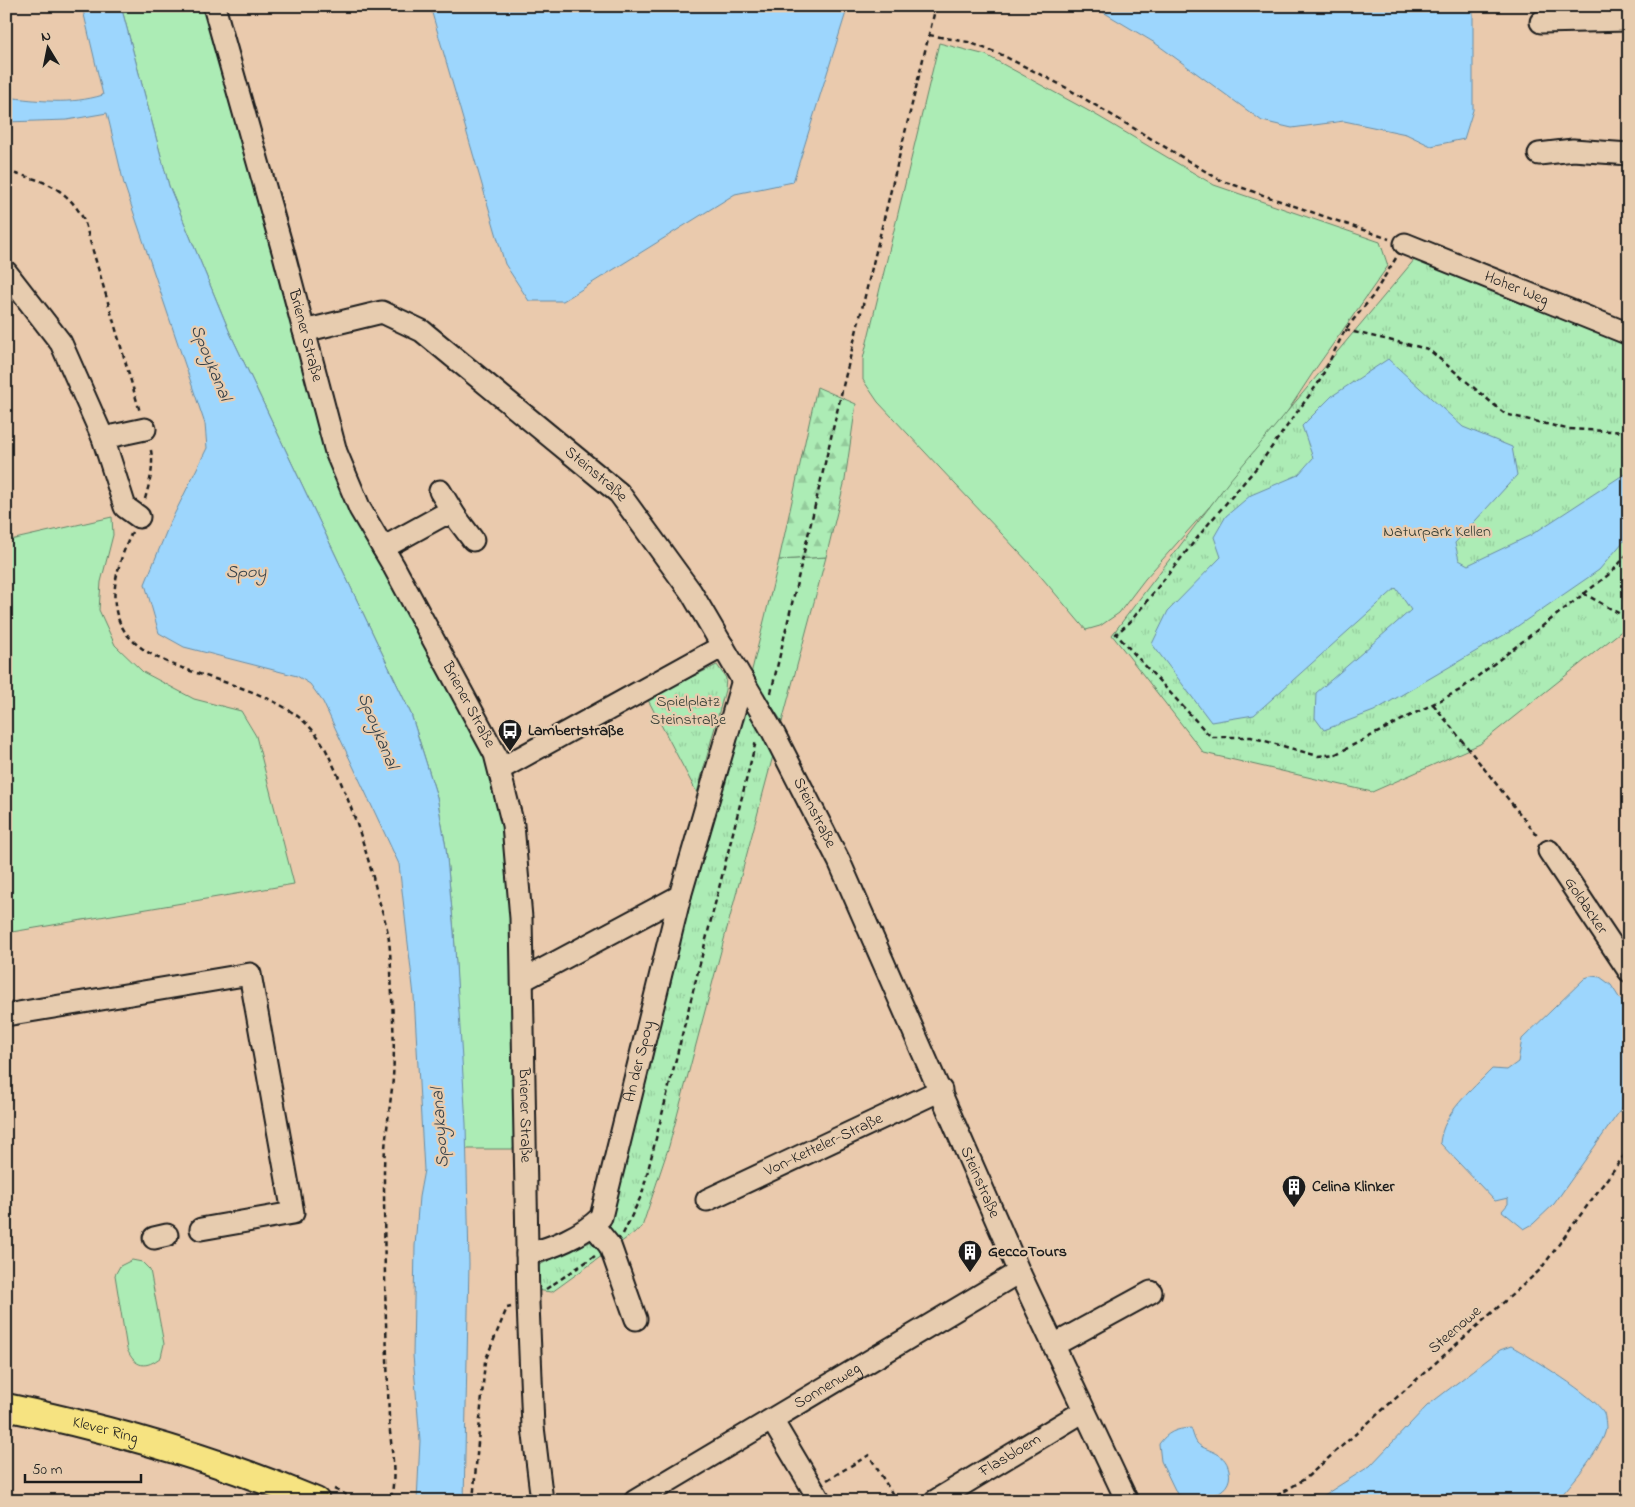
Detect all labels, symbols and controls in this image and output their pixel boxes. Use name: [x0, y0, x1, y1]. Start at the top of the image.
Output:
north arrow: [22, 22, 72, 72]
text: N: [40, 26, 52, 48]
street label: Hoher Weg: [1480, 265, 1552, 312]
street label: Briener Straße: [281, 286, 329, 385]
water label: Spoykanal: [183, 321, 238, 407]
street label: Steinstraße: [559, 441, 634, 508]
park label: Naturpark Kellen: [1383, 520, 1491, 544]
water label: Spoy: [226, 560, 267, 586]
street label: Briener Straße: [435, 656, 502, 753]
water label: Spoykanal: [350, 689, 405, 775]
park label: Spielplatz Steinstraße: [650, 690, 727, 732]
bus stop icon: Lambertstraße: [497, 718, 523, 752]
place label: Lambertstraße: [528, 719, 624, 743]
street label: Steinstraße: [786, 773, 843, 853]
street label: Goldacker: [1558, 872, 1614, 939]
street label: An der Spoy: [618, 1018, 661, 1105]
street label: Briener Straße: [512, 1067, 537, 1164]
water label: Spoykanal: [425, 1085, 457, 1169]
street label: Von-Ketteler-Straße: [760, 1107, 888, 1184]
street label: Steinstraße: [953, 1143, 1006, 1223]
building icon: Celina Klinker: [1281, 1174, 1307, 1208]
place label: Celina Klinker: [1312, 1175, 1395, 1199]
building icon: GeccoTours: [957, 1239, 983, 1273]
place label: GeccoTours: [988, 1240, 1067, 1264]
street label: Steenowe: [1423, 1299, 1488, 1360]
street label: Sonnenweg: [789, 1357, 865, 1416]
street label: Klever Ring: [70, 1410, 141, 1451]
street label: Flasbloem: [974, 1428, 1046, 1484]
scale bar: [25, 1452, 141, 1484]
text: 50 m: [32, 1459, 63, 1481]

